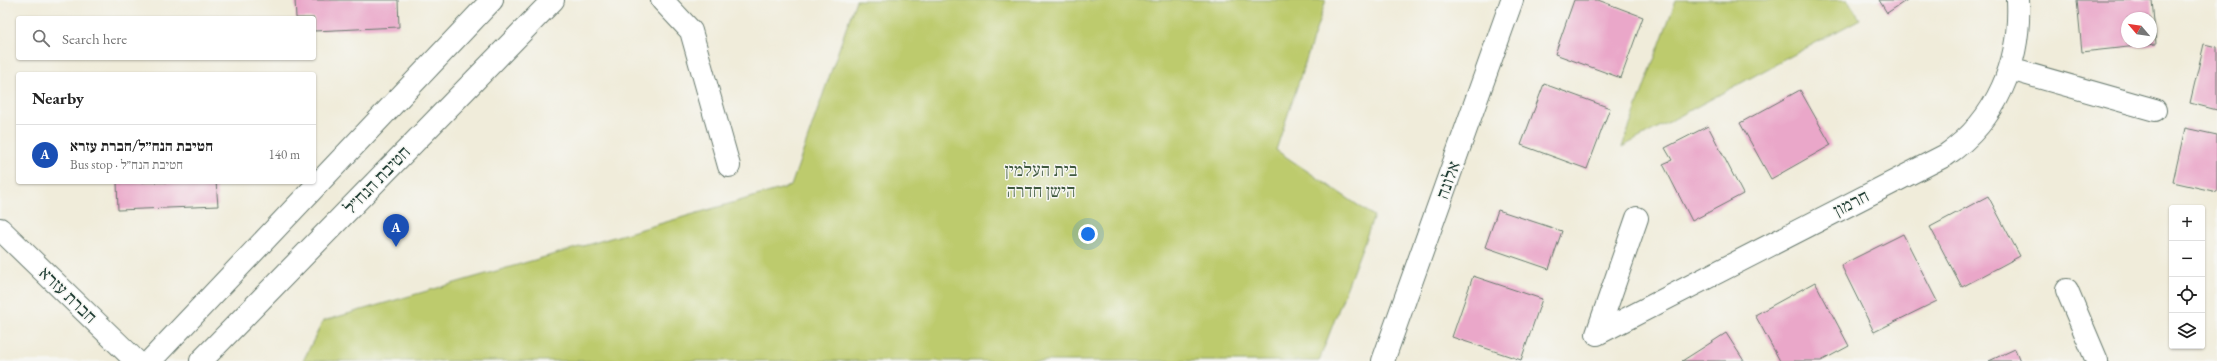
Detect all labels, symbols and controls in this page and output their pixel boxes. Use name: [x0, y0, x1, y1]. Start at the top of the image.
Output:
north arrow: [2121, 12, 2157, 48]
search box: [16, 16, 316, 60]
icon: search: [30, 27, 52, 49]
text: Search here: [62, 29, 127, 48]
text: Nearby: [32, 87, 84, 109]
text: חטיבת הנח״ל/חברת עזרא: [70, 136, 213, 155]
street label: חטיבת הנח״ל: [338, 140, 415, 219]
text: A: [40, 146, 50, 163]
text: 140 m: [269, 146, 300, 163]
text: Bus stop · חטיבת הנח״ל: [70, 156, 183, 173]
park label: בית העלמין הישן חדרה: [1005, 158, 1078, 202]
street label: אלונה: [1430, 158, 1465, 202]
street label: חרמון: [1829, 184, 1873, 221]
map controls: [2169, 205, 2205, 349]
button: +: [2169, 205, 2205, 241]
pin: A: [383, 214, 409, 247]
your location: [1078, 224, 1098, 244]
button: −: [2169, 241, 2205, 277]
street label: חברת עזרא: [34, 261, 102, 328]
button: locate: [2169, 277, 2205, 313]
button: layers: [2169, 313, 2205, 349]

